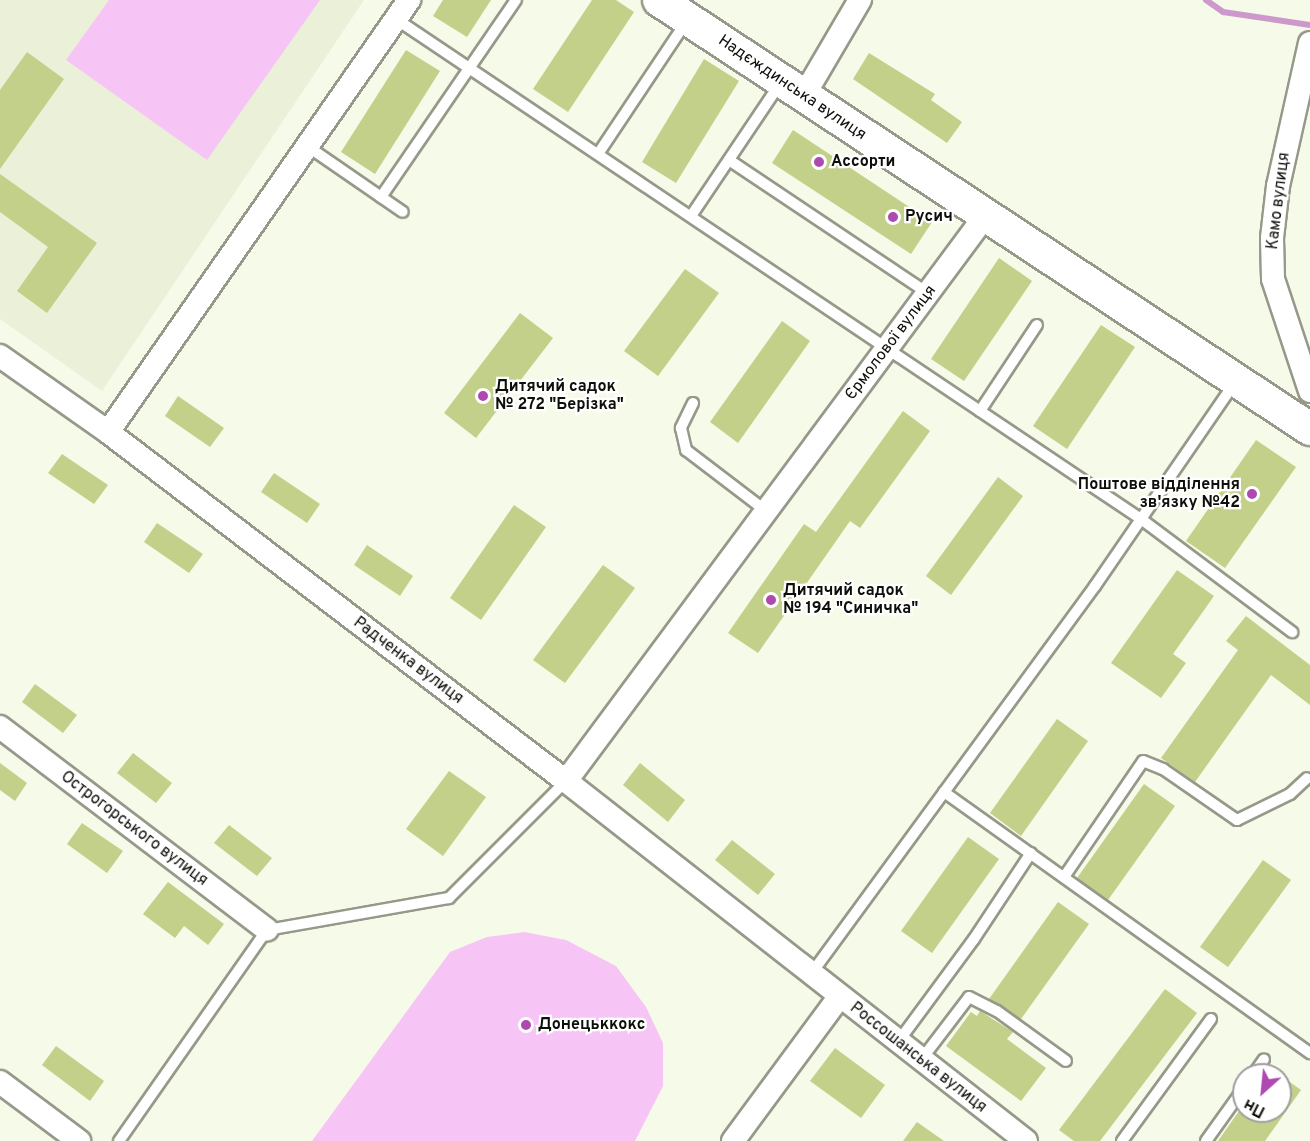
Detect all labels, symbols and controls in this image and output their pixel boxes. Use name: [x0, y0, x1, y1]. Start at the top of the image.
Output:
street label: Надєждинська вулиця: [714, 31, 870, 145]
street label: Камо вулиця: [1264, 151, 1294, 251]
place label: Ассорти: [831, 152, 895, 172]
marker: Ассорти: [812, 155, 826, 169]
place label: Русич: [905, 207, 953, 227]
marker: Русич: [886, 210, 900, 224]
street label: Єрмолової вулиця: [841, 282, 941, 404]
place label: Дитячий садок № 272 "Берізка": [495, 377, 624, 415]
marker: Дитячий садок № 272 "Берізка": [476, 389, 490, 403]
place label: Поштове відділення зв'язку №42: [1078, 475, 1240, 513]
marker: Поштове відділення зв'язку №42: [1245, 487, 1259, 501]
place label: Дитячий садок № 194 "Синичка": [783, 581, 918, 619]
marker: Дитячий садок № 194 "Синичка": [764, 593, 778, 607]
street label: Радченка вулиця: [349, 613, 467, 709]
street label: Острогорського вулиця: [57, 767, 211, 891]
street label: Россошанська вулиця: [846, 999, 990, 1117]
place label: Донецьккокс: [538, 1015, 645, 1035]
marker: Донецьккокс: [519, 1018, 533, 1032]
north arrow: [1232, 1063, 1292, 1123]
text: Пн: [1241, 1093, 1269, 1121]

